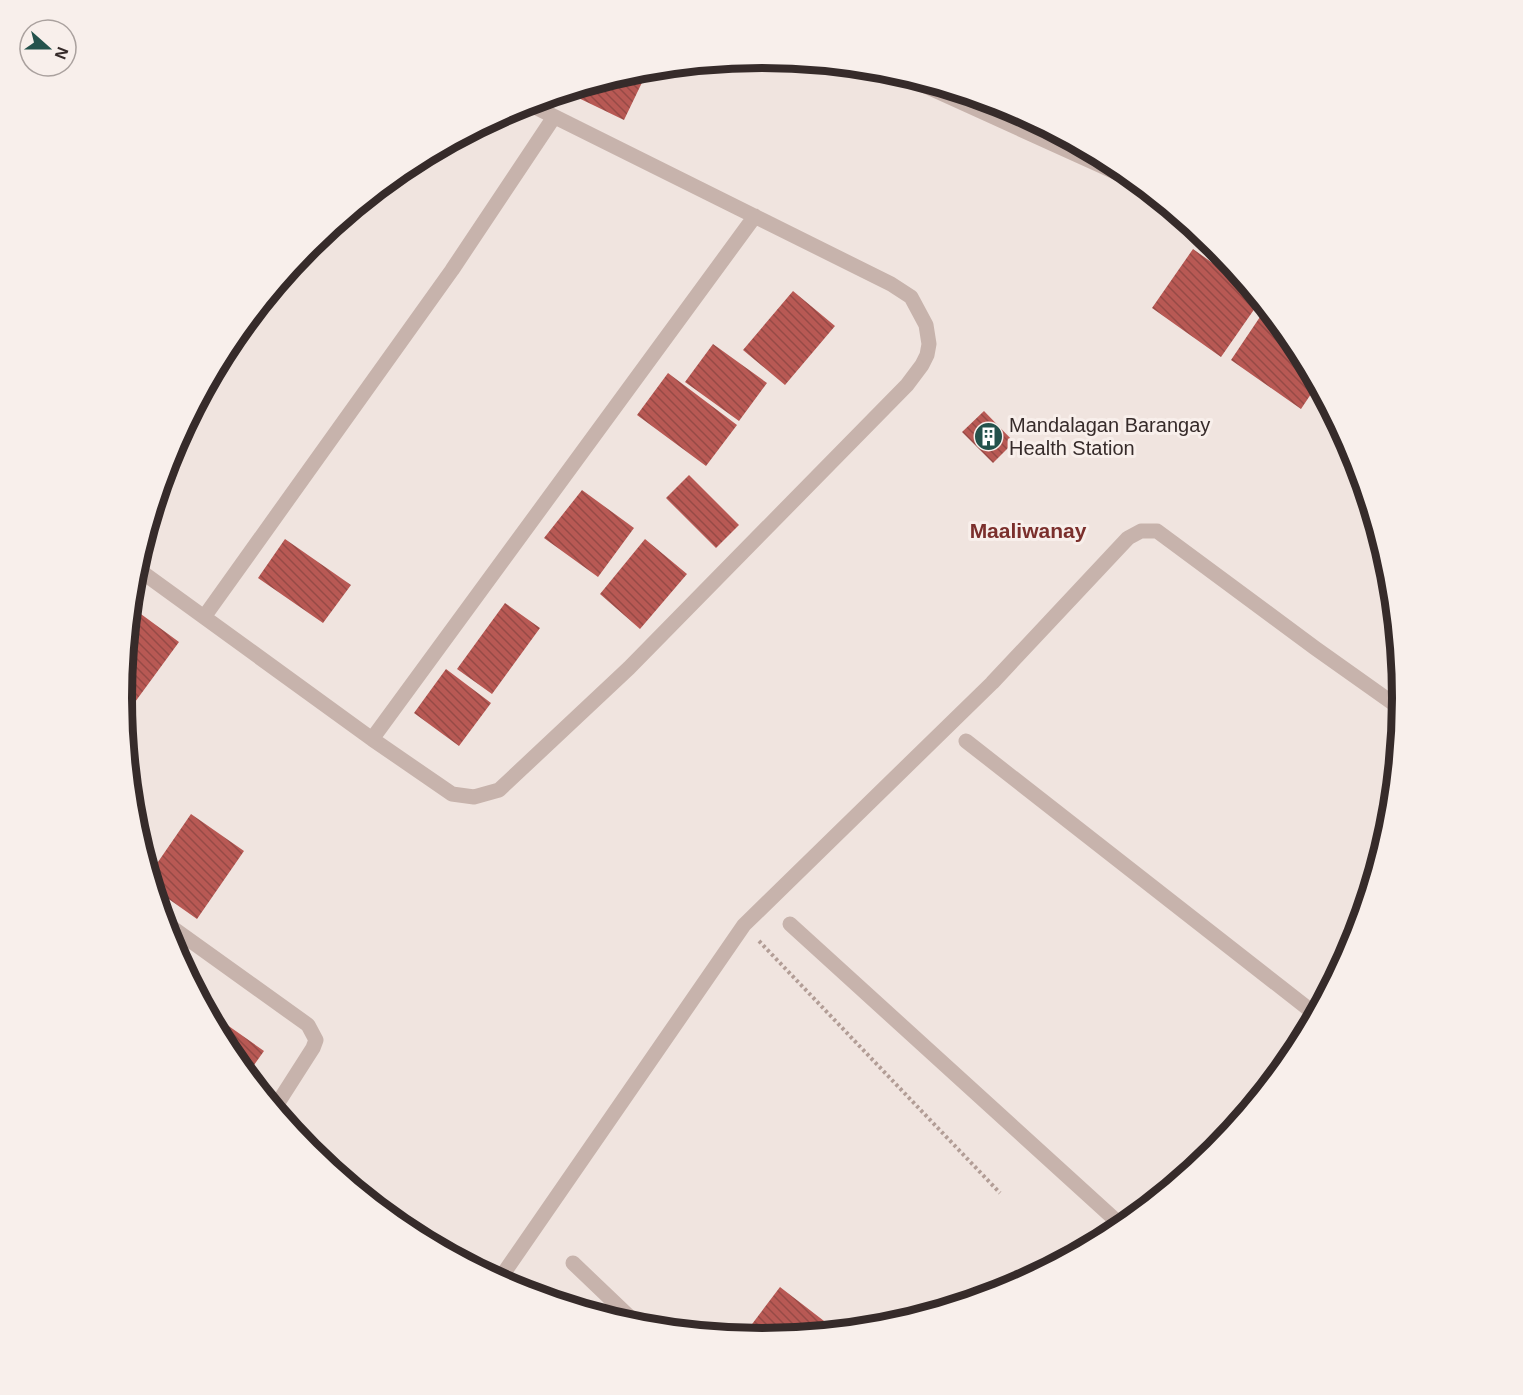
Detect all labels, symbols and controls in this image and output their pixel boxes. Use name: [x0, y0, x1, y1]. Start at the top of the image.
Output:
north arrow: [18, 18, 78, 78]
text: N: [52, 45, 72, 62]
place label: Mandalagan Barangay Health Station: [1009, 414, 1210, 459]
building icon: Mandalagan Barangay Health Station: [972, 421, 1004, 453]
district label: Maaliwanay: [970, 519, 1087, 542]

